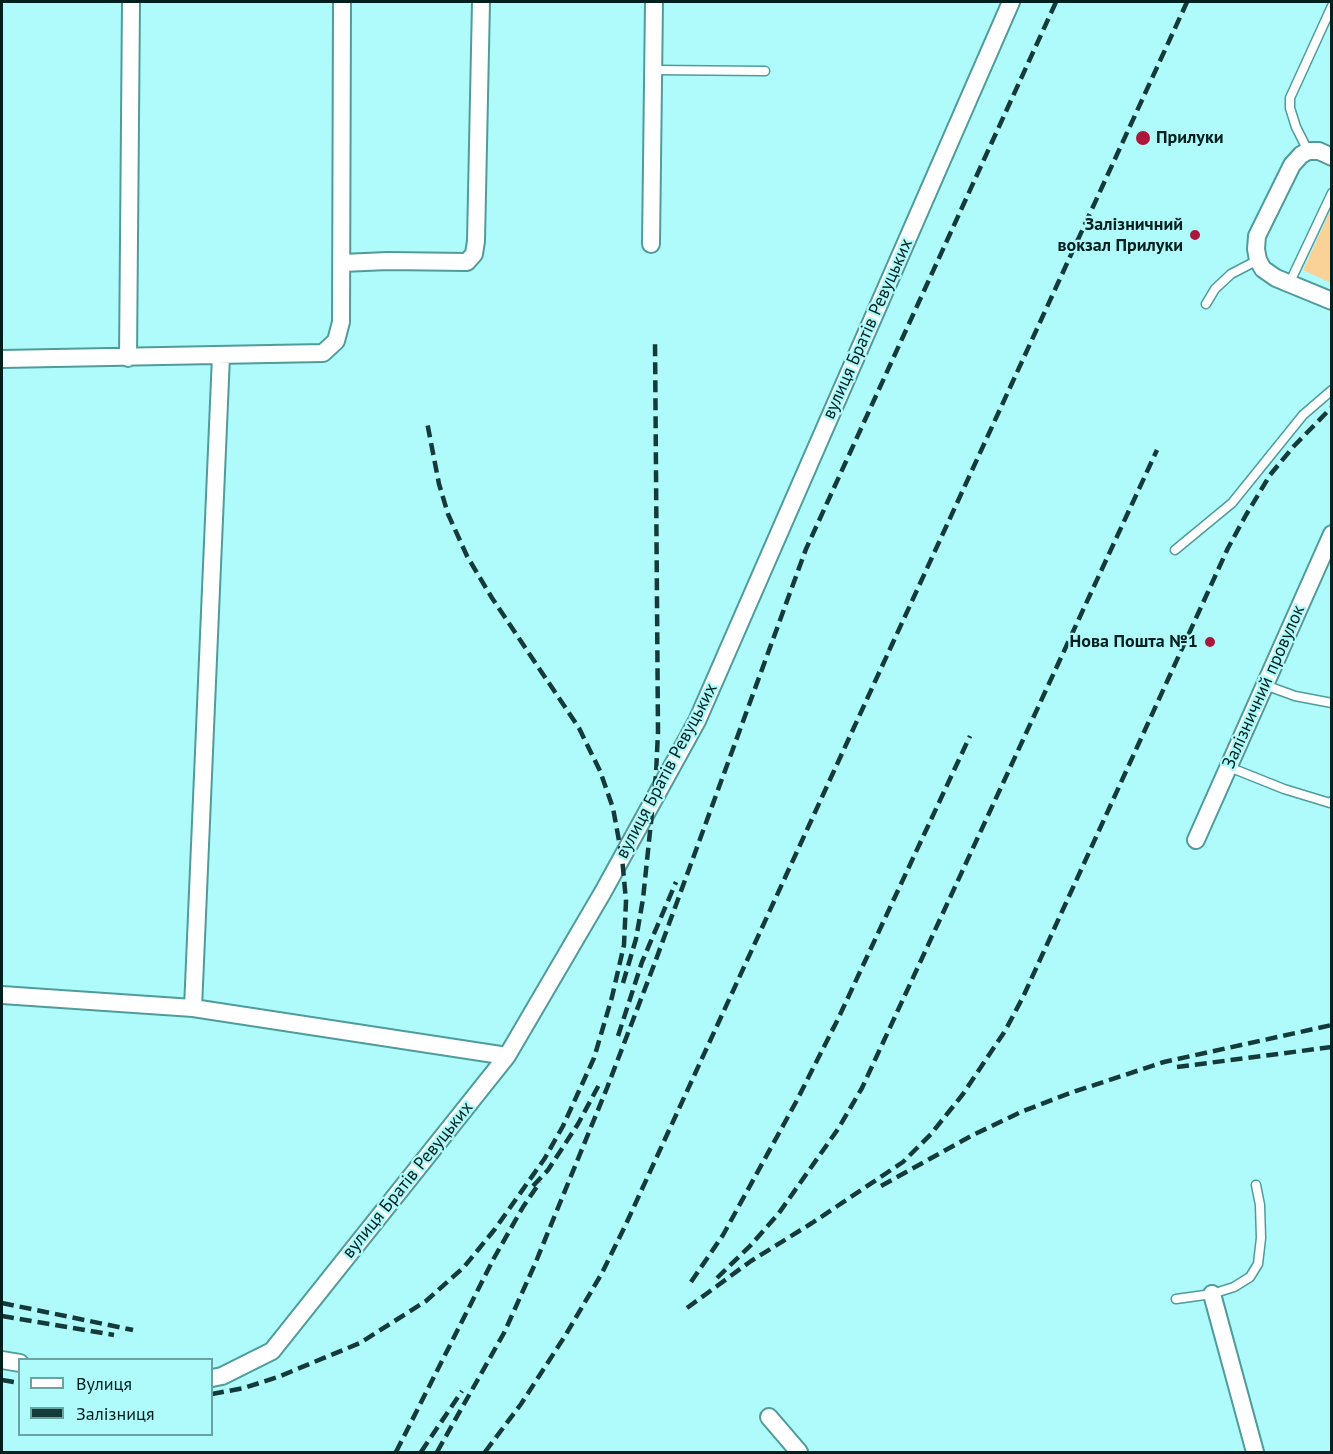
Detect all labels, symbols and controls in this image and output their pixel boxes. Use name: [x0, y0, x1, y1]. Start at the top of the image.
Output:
place label: Прилуки: [1156, 127, 1224, 149]
marker: Прилуки: [1134, 129, 1152, 147]
place label: Залізничний вокзал Прилуки: [1057, 214, 1183, 256]
marker: Залізничний вокзал Прилуки: [1188, 228, 1202, 242]
street label: вулиця Братів Ревуцьких: [818, 235, 918, 423]
street label: Залізничний провулок: [1218, 602, 1310, 772]
place label: Нова Пошта №1: [1070, 631, 1198, 653]
marker: Нова Пошта №1: [1203, 635, 1217, 649]
street label: вулиця Братів Ревуцьких: [612, 680, 722, 862]
street label: вулиця Братів Ревуцьких: [338, 1097, 478, 1263]
legend: [18, 1358, 213, 1436]
text: Вулиця: [76, 1372, 132, 1395]
text: Залізниця: [76, 1402, 154, 1425]

